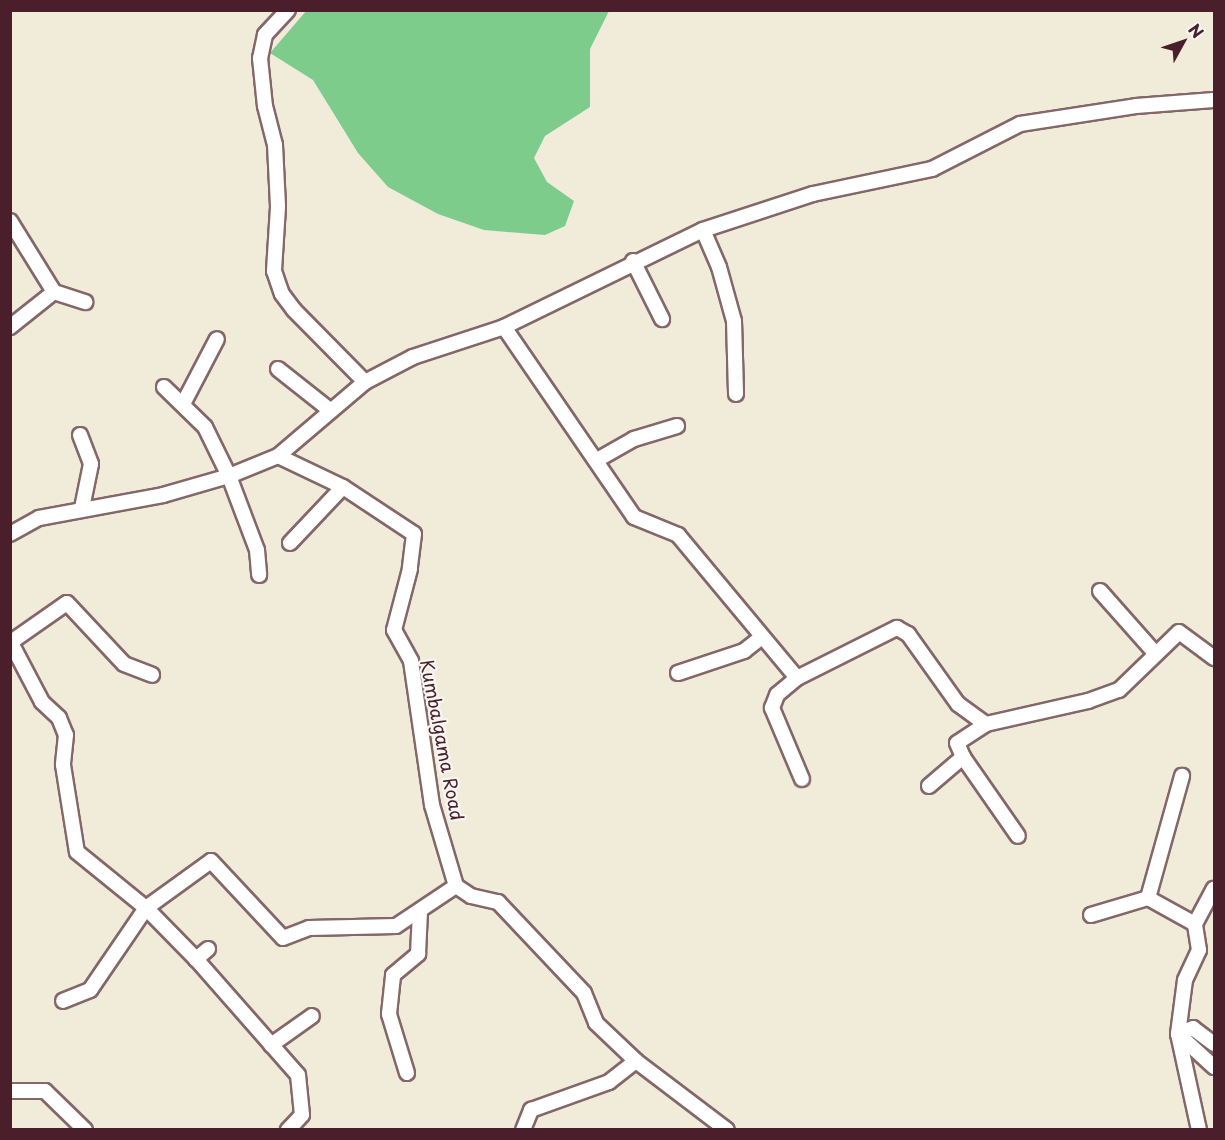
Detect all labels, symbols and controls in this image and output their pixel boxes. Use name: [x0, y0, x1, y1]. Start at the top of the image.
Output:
north arrow: [1153, 12, 1213, 72]
text: N: [1184, 18, 1210, 43]
street label: Kumbalgama Road: [416, 657, 468, 823]

